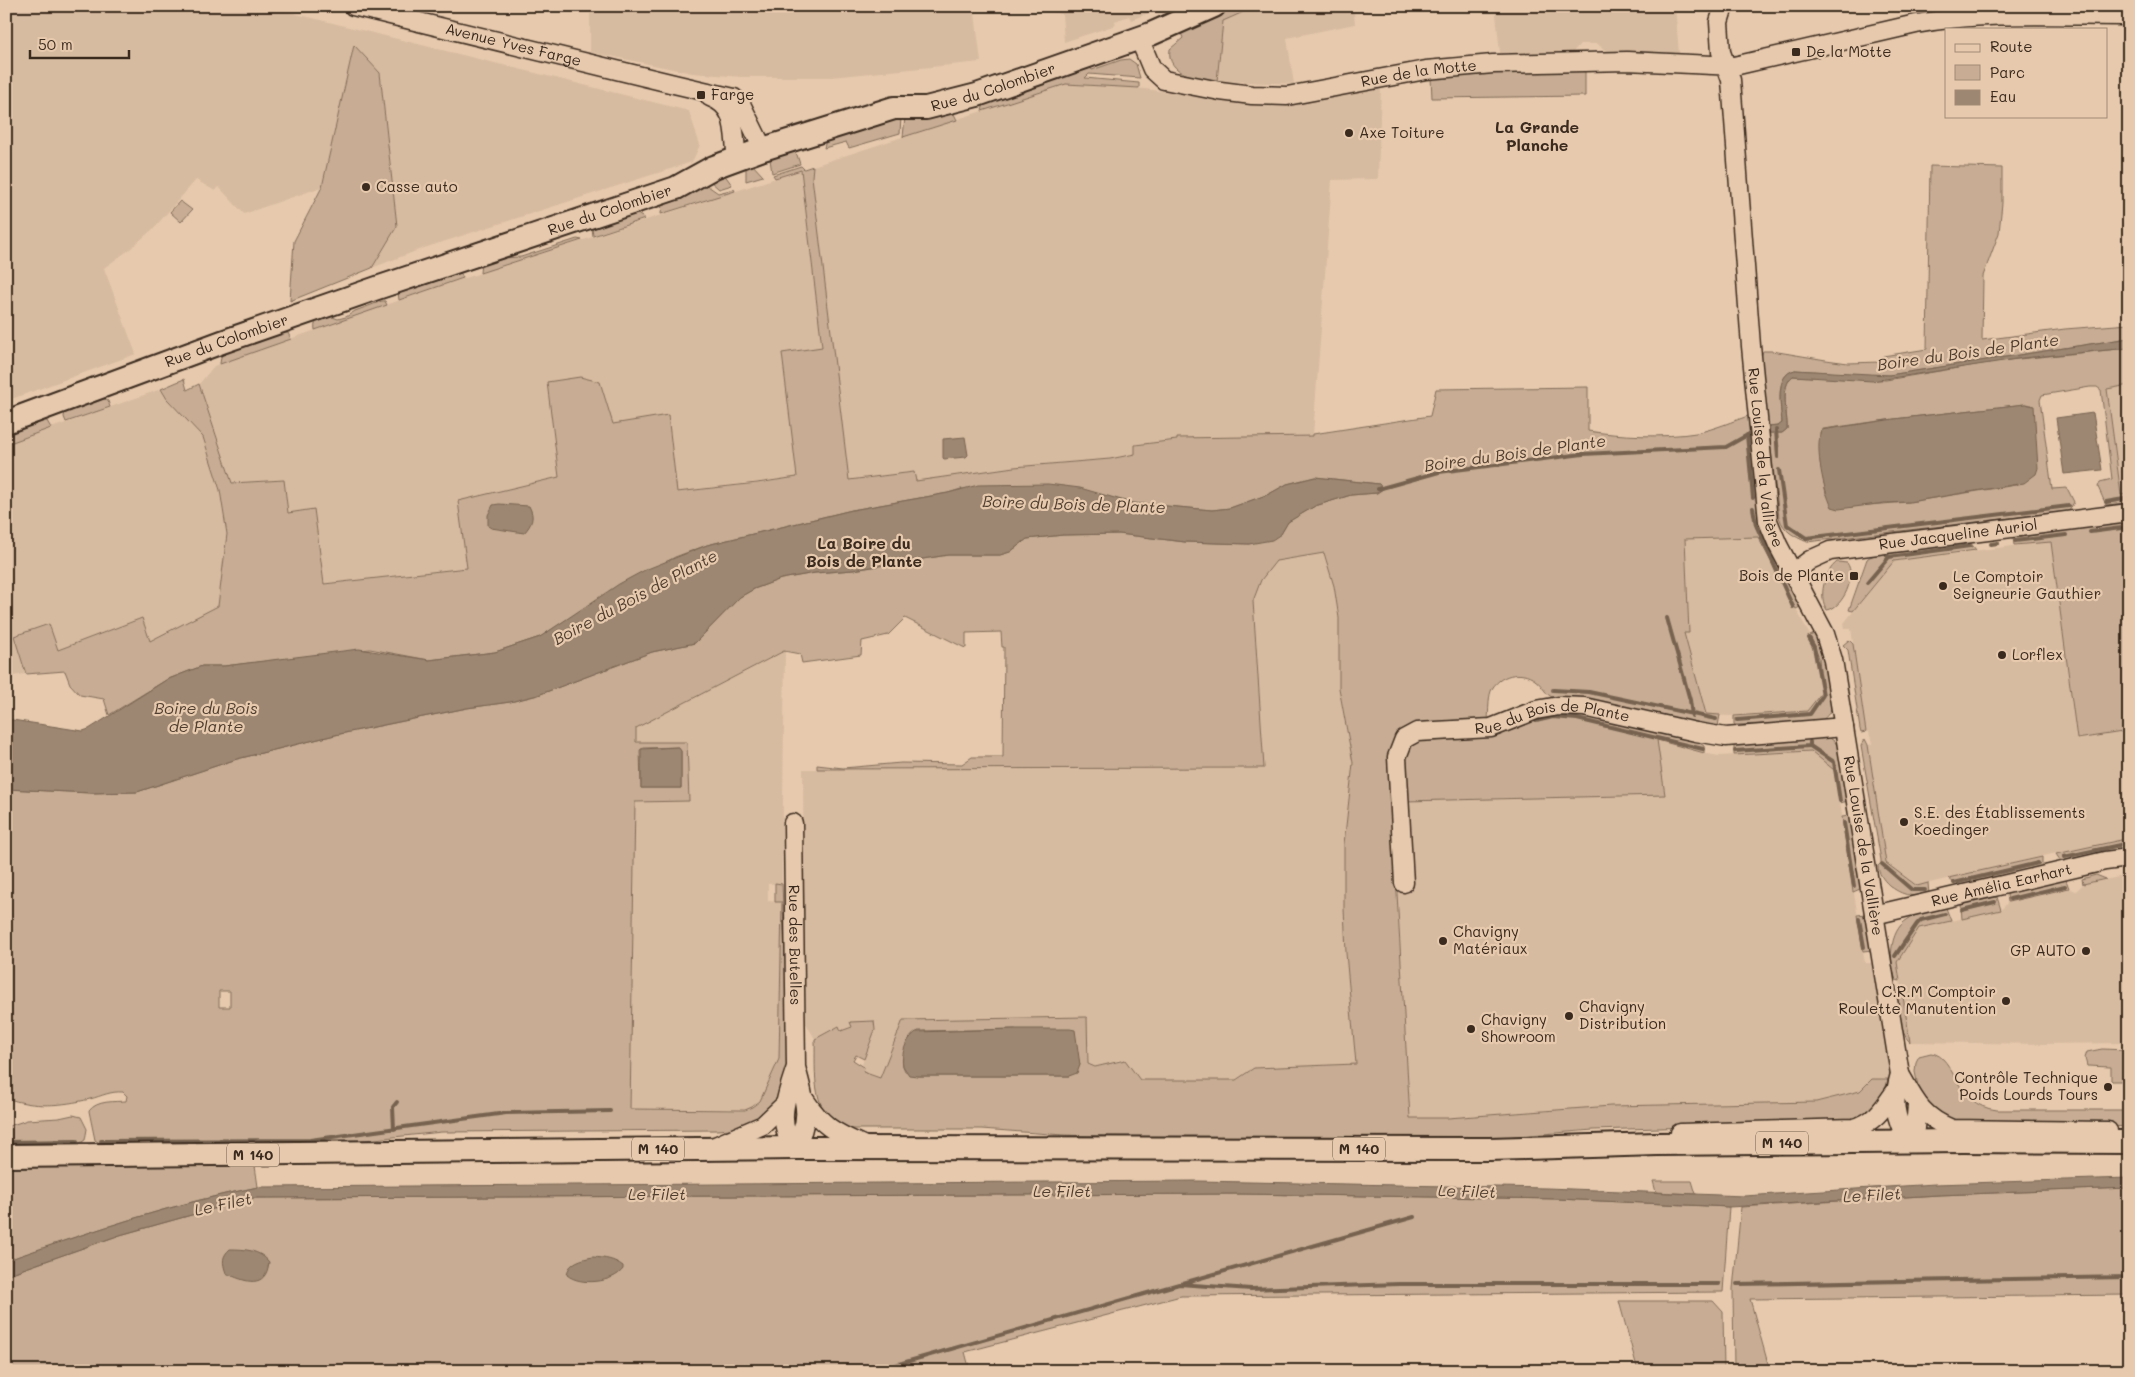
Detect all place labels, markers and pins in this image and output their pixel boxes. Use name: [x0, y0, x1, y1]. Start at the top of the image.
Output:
place label: De la Motte: [1806, 41, 1892, 61]
marker: De la Motte: [1790, 46, 1802, 58]
place label: Farge: [711, 84, 754, 104]
marker: Farge: [695, 89, 707, 101]
place label: Axe Toiture: [1359, 122, 1445, 142]
marker: Axe Toiture: [1343, 127, 1355, 139]
place label: Casse auto: [376, 176, 458, 196]
marker: Casse auto: [360, 181, 372, 193]
place label: Bois de Plante: [1739, 565, 1844, 585]
place label: Le Comptoir Seigneurie Gauthier: [1953, 566, 2101, 603]
marker: Bois de Plante: [1848, 570, 1860, 582]
marker: Le Comptoir Seigneurie Gauthier: [1937, 580, 1949, 592]
place label: Lorflex: [2012, 644, 2063, 664]
marker: Lorflex: [1996, 649, 2008, 661]
place label: S.E. des Établissements Koedinger: [1914, 802, 2085, 839]
marker: S.E. des Établissements Koedinger: [1898, 816, 1910, 828]
place label: Chavigny Matériaux: [1453, 921, 1528, 958]
marker: Chavigny Matériaux: [1437, 935, 1449, 947]
place label: GP AUTO: [2010, 940, 2076, 960]
marker: GP AUTO: [2080, 945, 2092, 957]
place label: C.R.M Comptoir Roulette Manutention: [1839, 981, 1996, 1018]
marker: C.R.M Comptoir Roulette Manutention: [2000, 995, 2012, 1007]
place label: Chavigny Distribution: [1579, 996, 1666, 1033]
place label: Chavigny Showroom: [1481, 1009, 1556, 1046]
marker: Chavigny Distribution: [1563, 1010, 1575, 1022]
marker: Chavigny Showroom: [1465, 1023, 1477, 1035]
place label: Contrôle Technique Poids Lourds Tours: [1954, 1067, 2098, 1104]
marker: Contrôle Technique Poids Lourds Tours: [2102, 1081, 2114, 1093]

